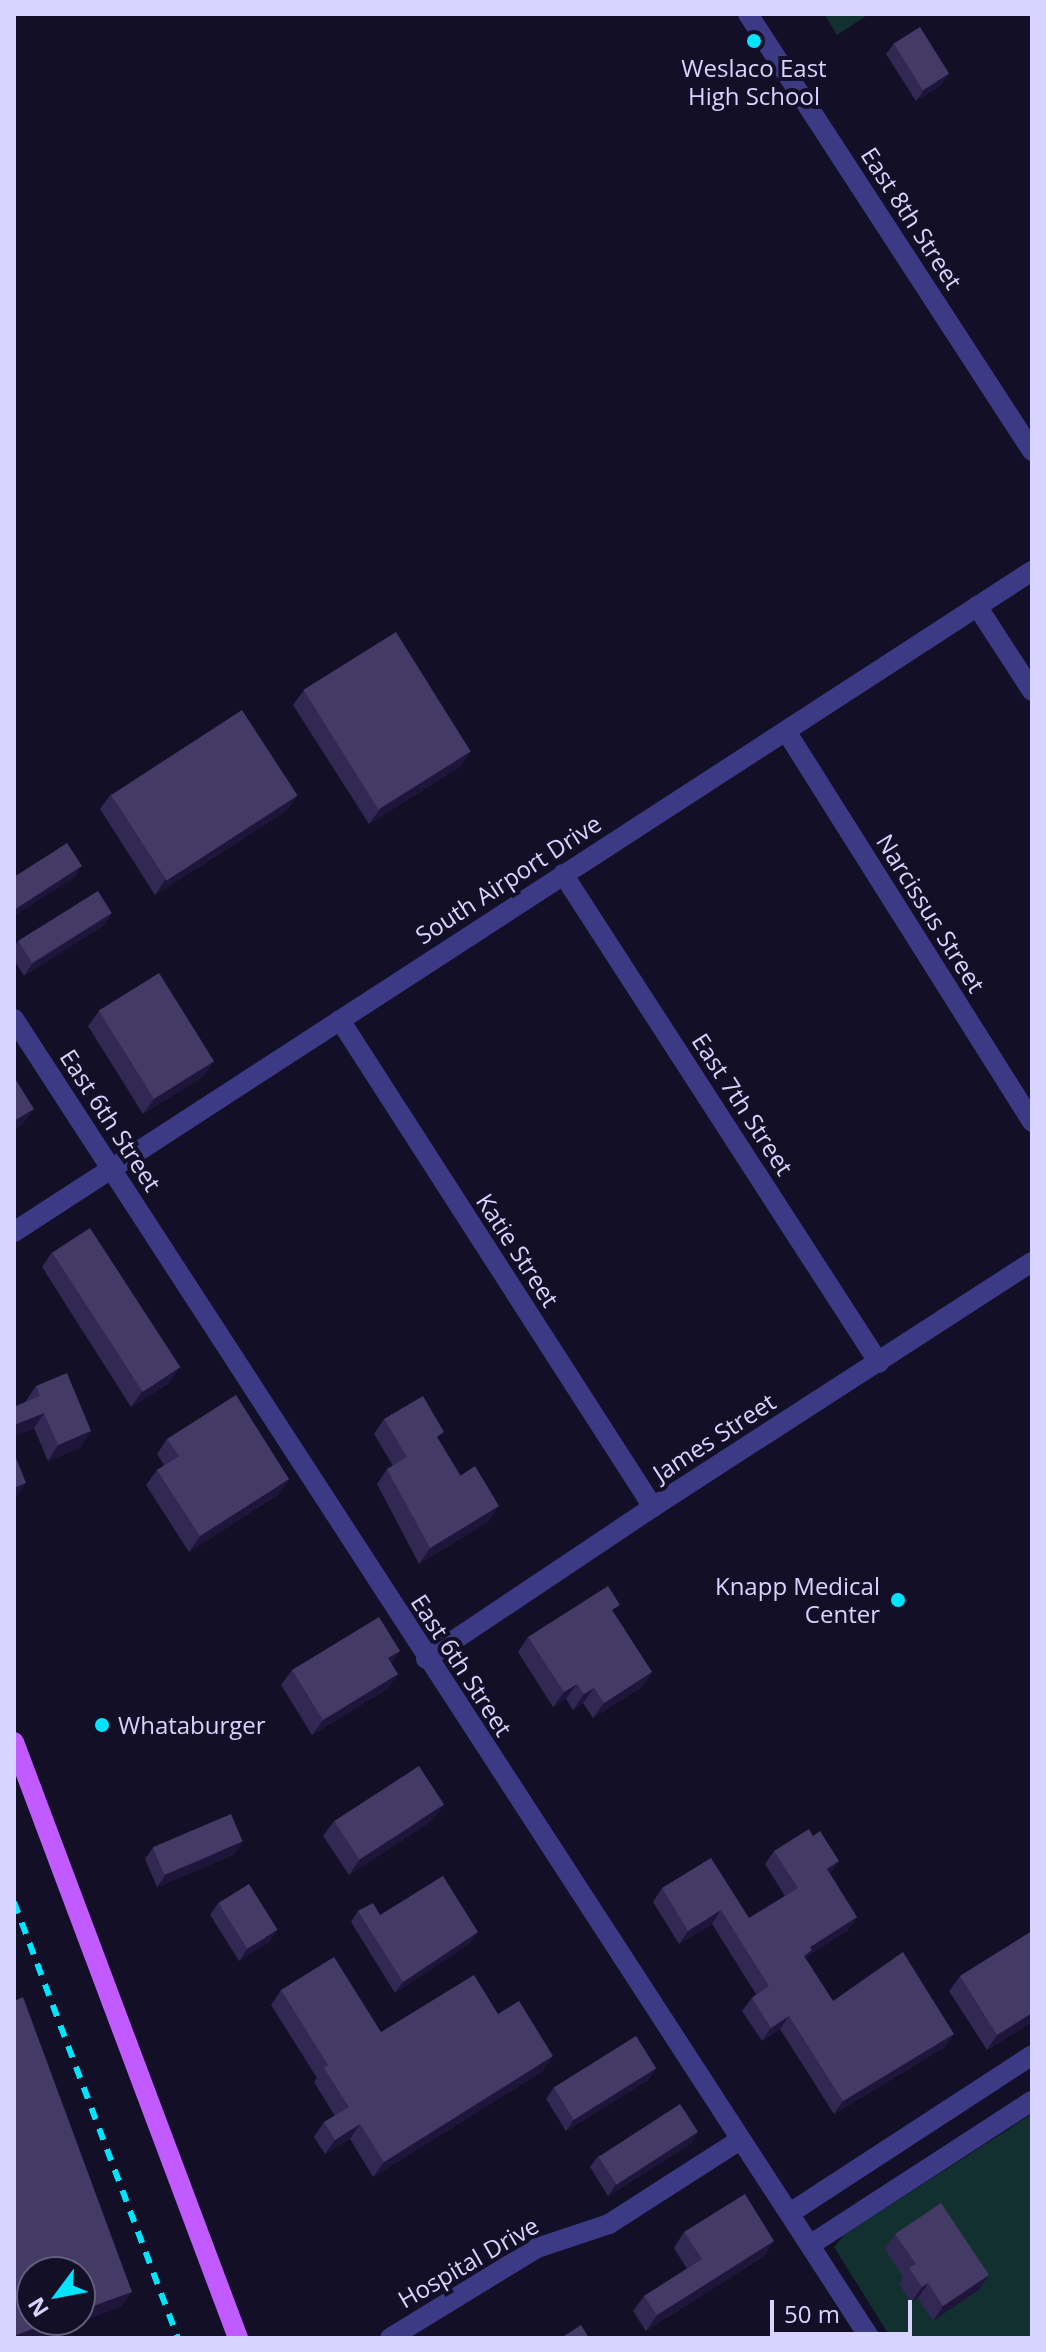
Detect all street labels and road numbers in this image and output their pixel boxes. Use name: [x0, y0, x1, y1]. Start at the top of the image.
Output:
street label: East 8th Street: [855, 142, 969, 294]
street label: South Airport Drive: [410, 808, 606, 950]
street label: Narcissus Street: [871, 829, 991, 997]
street label: East 7th Street: [686, 1028, 800, 1180]
street label: East 6th Street: [54, 1044, 168, 1196]
street label: Katie Street: [471, 1188, 565, 1312]
street label: James Street: [647, 1387, 781, 1487]
street label: East 6th Street: [405, 1589, 519, 1741]
street label: Hospital Drive: [393, 2210, 543, 2314]

